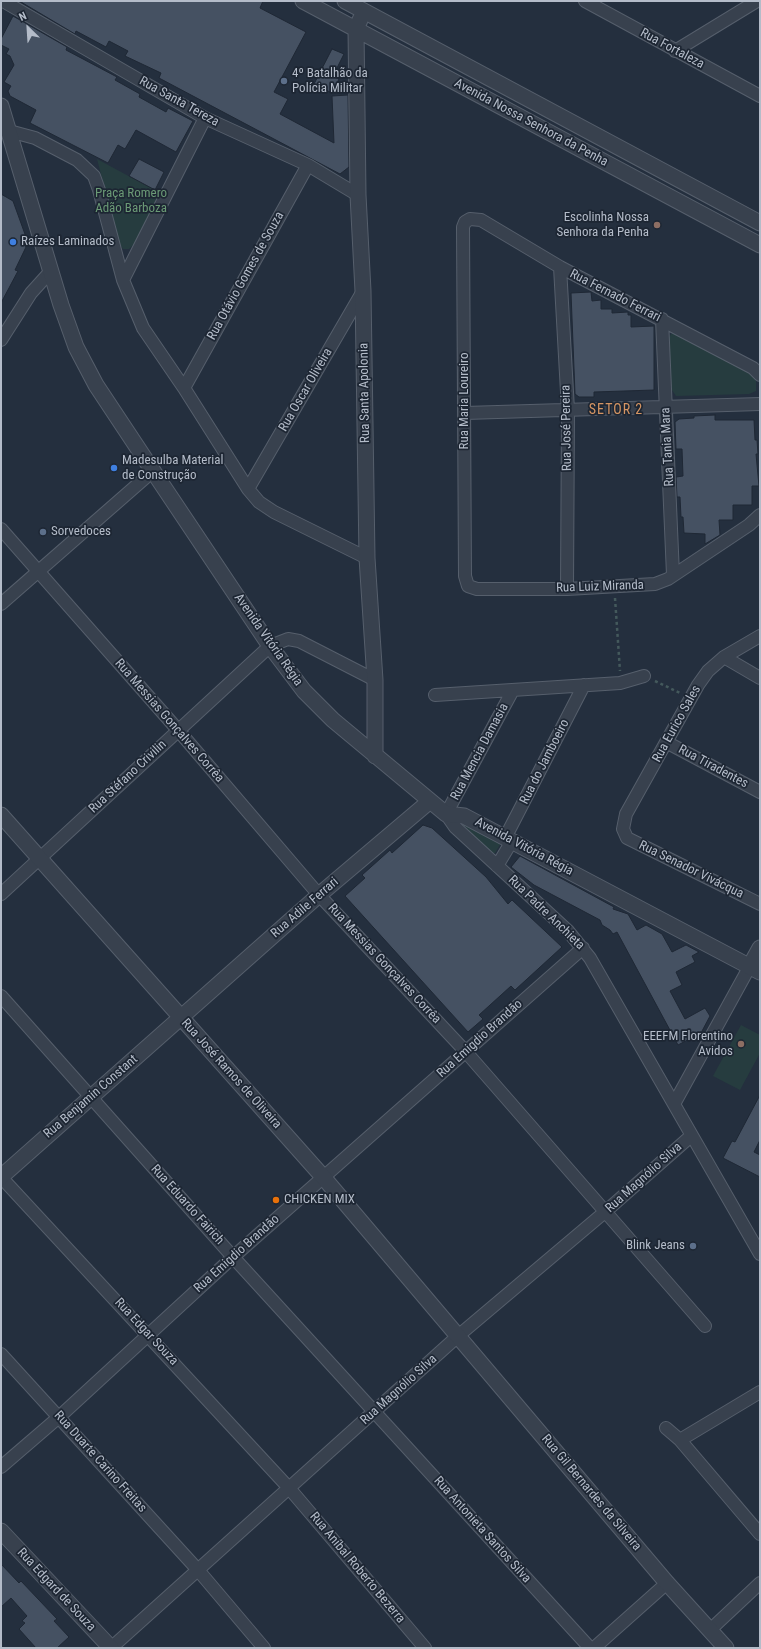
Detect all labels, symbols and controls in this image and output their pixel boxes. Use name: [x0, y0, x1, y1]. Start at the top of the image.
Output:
north arrow: [8, 8, 48, 48]
text: N: [17, 9, 29, 24]
street label: Rua Fortaleza: [637, 26, 707, 72]
place label: 4º Batalhão da Polícia Militar: [292, 66, 368, 97]
street label: Rua Santa Tereza: [136, 74, 222, 130]
marker: 4º Batalhão da Polícia Militar: [279, 76, 289, 86]
street label: Avenida Nossa Senhora da Penha: [451, 76, 611, 170]
park label: Praça Romero Adão Barboza: [95, 186, 167, 217]
street label: Rua Otávio Gomes de Souza: [204, 209, 288, 343]
place label: Escolinha Nossa Senhora da Penha: [556, 210, 649, 241]
marker: Escolinha Nossa Senhora da Penha: [652, 220, 662, 230]
place label: Raízes Laminados: [21, 234, 114, 250]
marker: Raízes Laminados: [8, 237, 18, 247]
street label: Rua Fernado Ferrari: [567, 266, 663, 326]
street label: Rua Santa Apolonia: [356, 343, 374, 443]
street label: Rua Oscar Oliveira: [276, 346, 336, 434]
street label: Rua Maria Loureiro: [457, 353, 473, 449]
street label: Rua José Pereira: [558, 385, 576, 471]
district label: SETOR 2: [589, 402, 643, 418]
street label: Rua Tania Mara: [658, 407, 678, 487]
place label: Madesulba Material de Construção: [122, 453, 224, 484]
marker: Madesulba Material de Construção: [109, 463, 119, 473]
place label: Sorvedoces: [51, 524, 111, 540]
marker: Sorvedoces: [38, 527, 48, 537]
street label: Rua Luiz Miranda: [556, 578, 644, 596]
street label: Avenida Vitória Régia: [230, 591, 306, 689]
street label: Rua Messias Gonçalves Corrêa: [111, 656, 227, 786]
street label: Rua Eurico Sales: [649, 683, 705, 765]
street label: Rua Mencia Damasia: [448, 701, 512, 803]
street label: Rua do Jamboeiro: [517, 717, 573, 807]
street label: Rua Stéfano Crivilin: [86, 737, 170, 817]
street label: Rua Tiradentes: [675, 742, 751, 792]
street label: Avenida Vitória Régia: [472, 815, 576, 879]
street label: Rua Senador Vivácqua: [636, 838, 746, 902]
street label: Rua Padre Anchieta: [504, 873, 588, 953]
street label: Rua Adile Ferrari: [268, 874, 342, 942]
street label: Rua Messias Gonçalves Corrêa: [324, 901, 444, 1027]
street label: Rua Emigdio Brandão: [434, 997, 526, 1081]
street label: Rua José Ramos de Oliveira: [178, 1016, 284, 1132]
place label: EEEFM Florentino Avidos: [643, 1029, 733, 1060]
marker: EEEFM Florentino Avidos: [736, 1039, 746, 1049]
street label: Rua Benjamin Constant: [41, 1052, 141, 1142]
street label: Rua Magnólio Silva: [603, 1140, 685, 1216]
street label: Rua Eduardo Fairich: [147, 1162, 227, 1248]
place label: CHICKEN MIX: [284, 1192, 355, 1208]
marker: CHICKEN MIX: [271, 1195, 281, 1205]
street label: Rua Emigdio Brandão: [191, 1212, 283, 1296]
place label: Blink Jeans: [626, 1238, 685, 1254]
marker: Blink Jeans: [688, 1241, 698, 1251]
street label: Rua Edgar Souza: [111, 1295, 181, 1369]
street label: Rua Magnólio Silva: [358, 1352, 440, 1428]
street label: Rua Duarte Carino Freitas: [50, 1408, 150, 1516]
street label: Rua Gil Bernardes da Silveira: [538, 1432, 644, 1554]
street label: Rua Antonieta Santos Silva: [430, 1474, 534, 1586]
street label: Rua Aníbal Roberto Bezerra: [306, 1509, 408, 1627]
street label: Rua Edgard de Souza: [13, 1545, 99, 1635]

